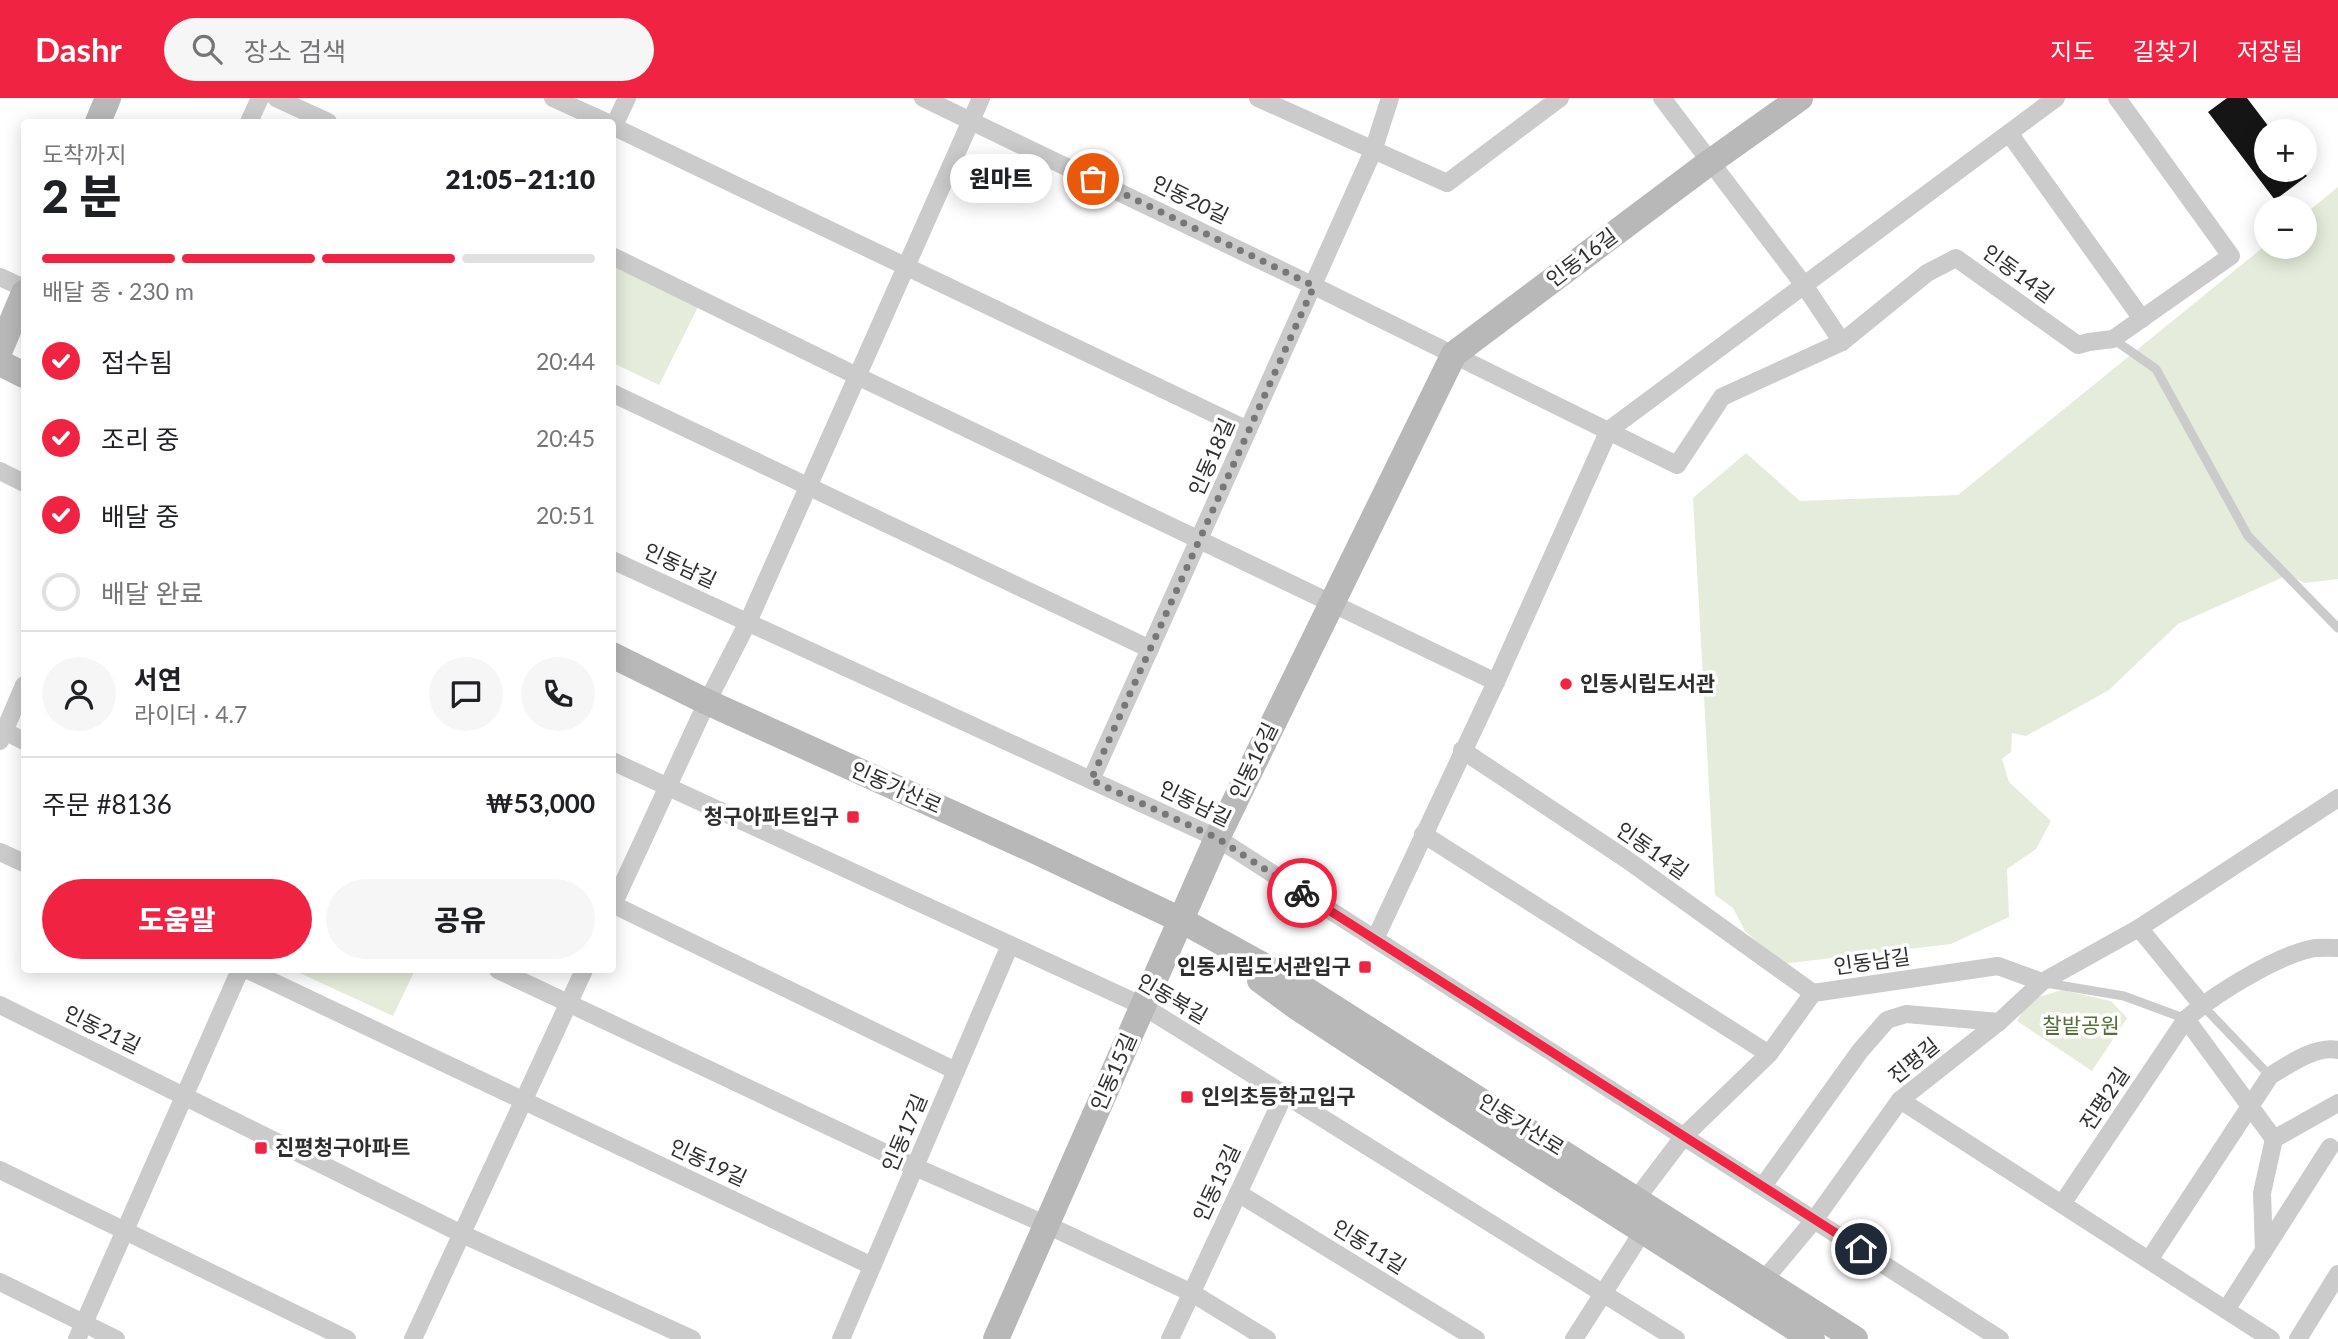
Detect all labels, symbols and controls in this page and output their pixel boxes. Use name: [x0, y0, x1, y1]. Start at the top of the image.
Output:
search box: [164, 18, 654, 81]
text: Dashr: [35, 29, 122, 69]
icon: search: [188, 30, 226, 68]
text: 장소 검색: [244, 35, 346, 67]
text: 지도: [2050, 36, 2095, 65]
text: 길찾기: [2133, 36, 2199, 65]
text: 저장됨: [2237, 36, 2303, 65]
map controls: [2254, 119, 2317, 259]
button: +: [2254, 119, 2317, 182]
text: 도착까지: [42, 140, 127, 168]
pin: [1063, 149, 1123, 209]
callout: 원마트: [950, 154, 1051, 204]
icon: bag: [1074, 160, 1112, 198]
text: 21:05–21:10: [445, 163, 595, 195]
text: 원마트: [969, 164, 1033, 192]
text: 2 분: [42, 168, 122, 223]
street label: 인동20길: [1148, 169, 1233, 228]
button: −: [2254, 196, 2317, 259]
street label: 인동16길: [1541, 222, 1621, 292]
street label: 인동14길: [1978, 238, 2060, 307]
text: 배달 중 · 230 m: [42, 277, 194, 305]
icon: check: [42, 342, 80, 380]
text: 접수됨: [101, 346, 173, 378]
text: 20:44: [536, 347, 595, 375]
street label: 인동18길: [1182, 414, 1239, 499]
icon: check: [42, 419, 80, 457]
text: 조리 중: [101, 423, 179, 455]
text: 20:45: [536, 424, 595, 452]
icon: check: [42, 496, 80, 534]
text: 배달 중: [101, 500, 179, 532]
text: 20:51: [536, 501, 595, 529]
street label: 인동남길: [640, 537, 721, 592]
text: 배달 완료: [101, 577, 203, 609]
button: person: [42, 657, 116, 731]
button: chat: [429, 657, 503, 731]
button: phone: [521, 657, 595, 731]
text: 서연: [134, 663, 182, 695]
place label: 인동시립도서관: [1580, 670, 1715, 695]
marker: 인동시립도서관: [1558, 676, 1574, 692]
text: 라이더 · 4.7: [134, 700, 247, 728]
street label: 인동16길: [1223, 718, 1282, 803]
street label: 인동가산로: [847, 756, 946, 818]
street label: 인동남길: [1155, 774, 1236, 831]
text: ₩53,000: [485, 787, 595, 819]
text: 주문 #8136: [42, 788, 172, 820]
place label: 청구아파트입구: [704, 803, 839, 828]
marker: 청구아파트입구: [845, 809, 861, 825]
street label: 인동14길: [1612, 816, 1694, 884]
courier: [1267, 858, 1337, 928]
icon: bike: [1283, 874, 1321, 912]
button: 도움말: [42, 879, 312, 959]
button: 공유: [326, 879, 595, 959]
street label: 인동남길: [1832, 943, 1912, 978]
place label: 인동시립도서관입구: [1177, 953, 1351, 978]
marker: 인동시립도서관입구: [1357, 959, 1373, 975]
street label: 인동북길: [1133, 968, 1212, 1028]
street label: 인동21길: [60, 999, 145, 1058]
park label: 찰밭공원: [2042, 1012, 2120, 1037]
street label: 인동15길: [1084, 1029, 1141, 1114]
street label: 진평길: [1883, 1032, 1943, 1088]
street label: 진평2길: [2074, 1062, 2134, 1134]
place label: 인의초등학교입구: [1201, 1083, 1356, 1108]
street label: 인동가산로: [1474, 1088, 1569, 1160]
marker: 인의초등학교입구: [1179, 1089, 1195, 1105]
street label: 인동17길: [876, 1090, 931, 1175]
street label: 인동19길: [666, 1133, 751, 1190]
place label: 진평청구아파트: [275, 1134, 410, 1159]
marker: 진평청구아파트: [253, 1140, 269, 1156]
street label: 인동13길: [1187, 1140, 1244, 1225]
street label: 인동11길: [1328, 1213, 1411, 1278]
pin: [1831, 1219, 1891, 1279]
icon: home: [1842, 1230, 1880, 1268]

